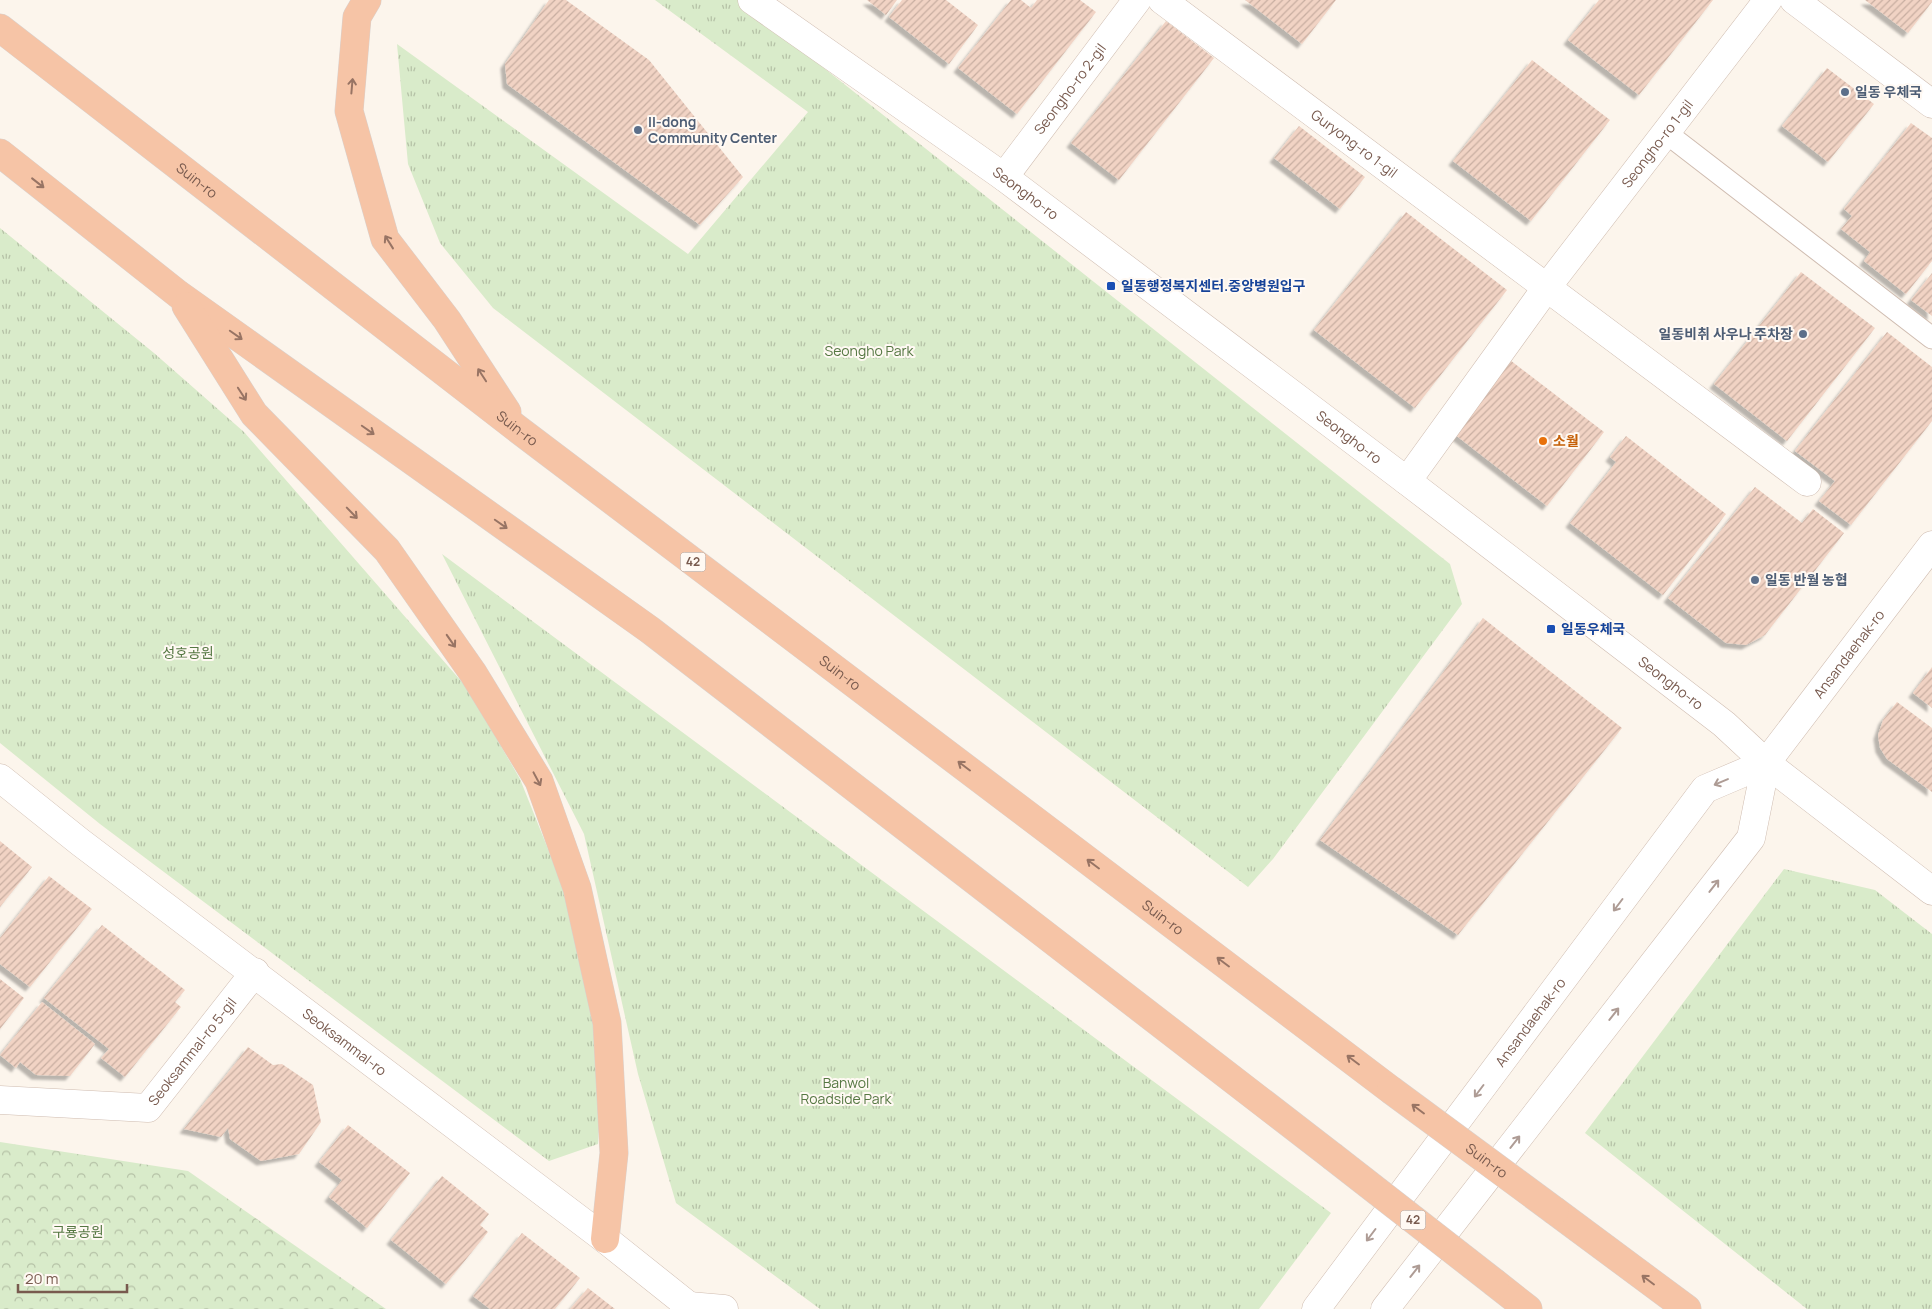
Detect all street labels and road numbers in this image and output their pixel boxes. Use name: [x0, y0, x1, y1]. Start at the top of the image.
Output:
street label: Seongho-ro 2-gil: [1029, 39, 1110, 138]
street label: Seongho-ro 1-gil: [1617, 96, 1697, 191]
street label: Guryong-ro 1-gil: [1307, 105, 1402, 182]
street label: Suin-ro: [172, 158, 222, 202]
street label: Seongho-ro: [989, 162, 1063, 224]
street label: Suin-ro: [493, 406, 542, 450]
street label: Seongho-ro: [1313, 406, 1386, 468]
road number: 42: [680, 552, 706, 572]
street label: Ansandaehak-ro: [1809, 606, 1888, 702]
street label: Suin-ro: [816, 651, 865, 694]
street label: Seongho-ro: [1634, 652, 1708, 714]
street label: Suin-ro: [1138, 895, 1188, 939]
street label: Ansandaehak-ro: [1491, 974, 1570, 1070]
street label: Seoksammal-ro 5-gil: [144, 993, 240, 1109]
street label: Seoksammal-ro: [299, 1004, 391, 1080]
street label: Suin-ro: [1462, 1138, 1512, 1182]
road number: 42: [1400, 1210, 1426, 1230]

